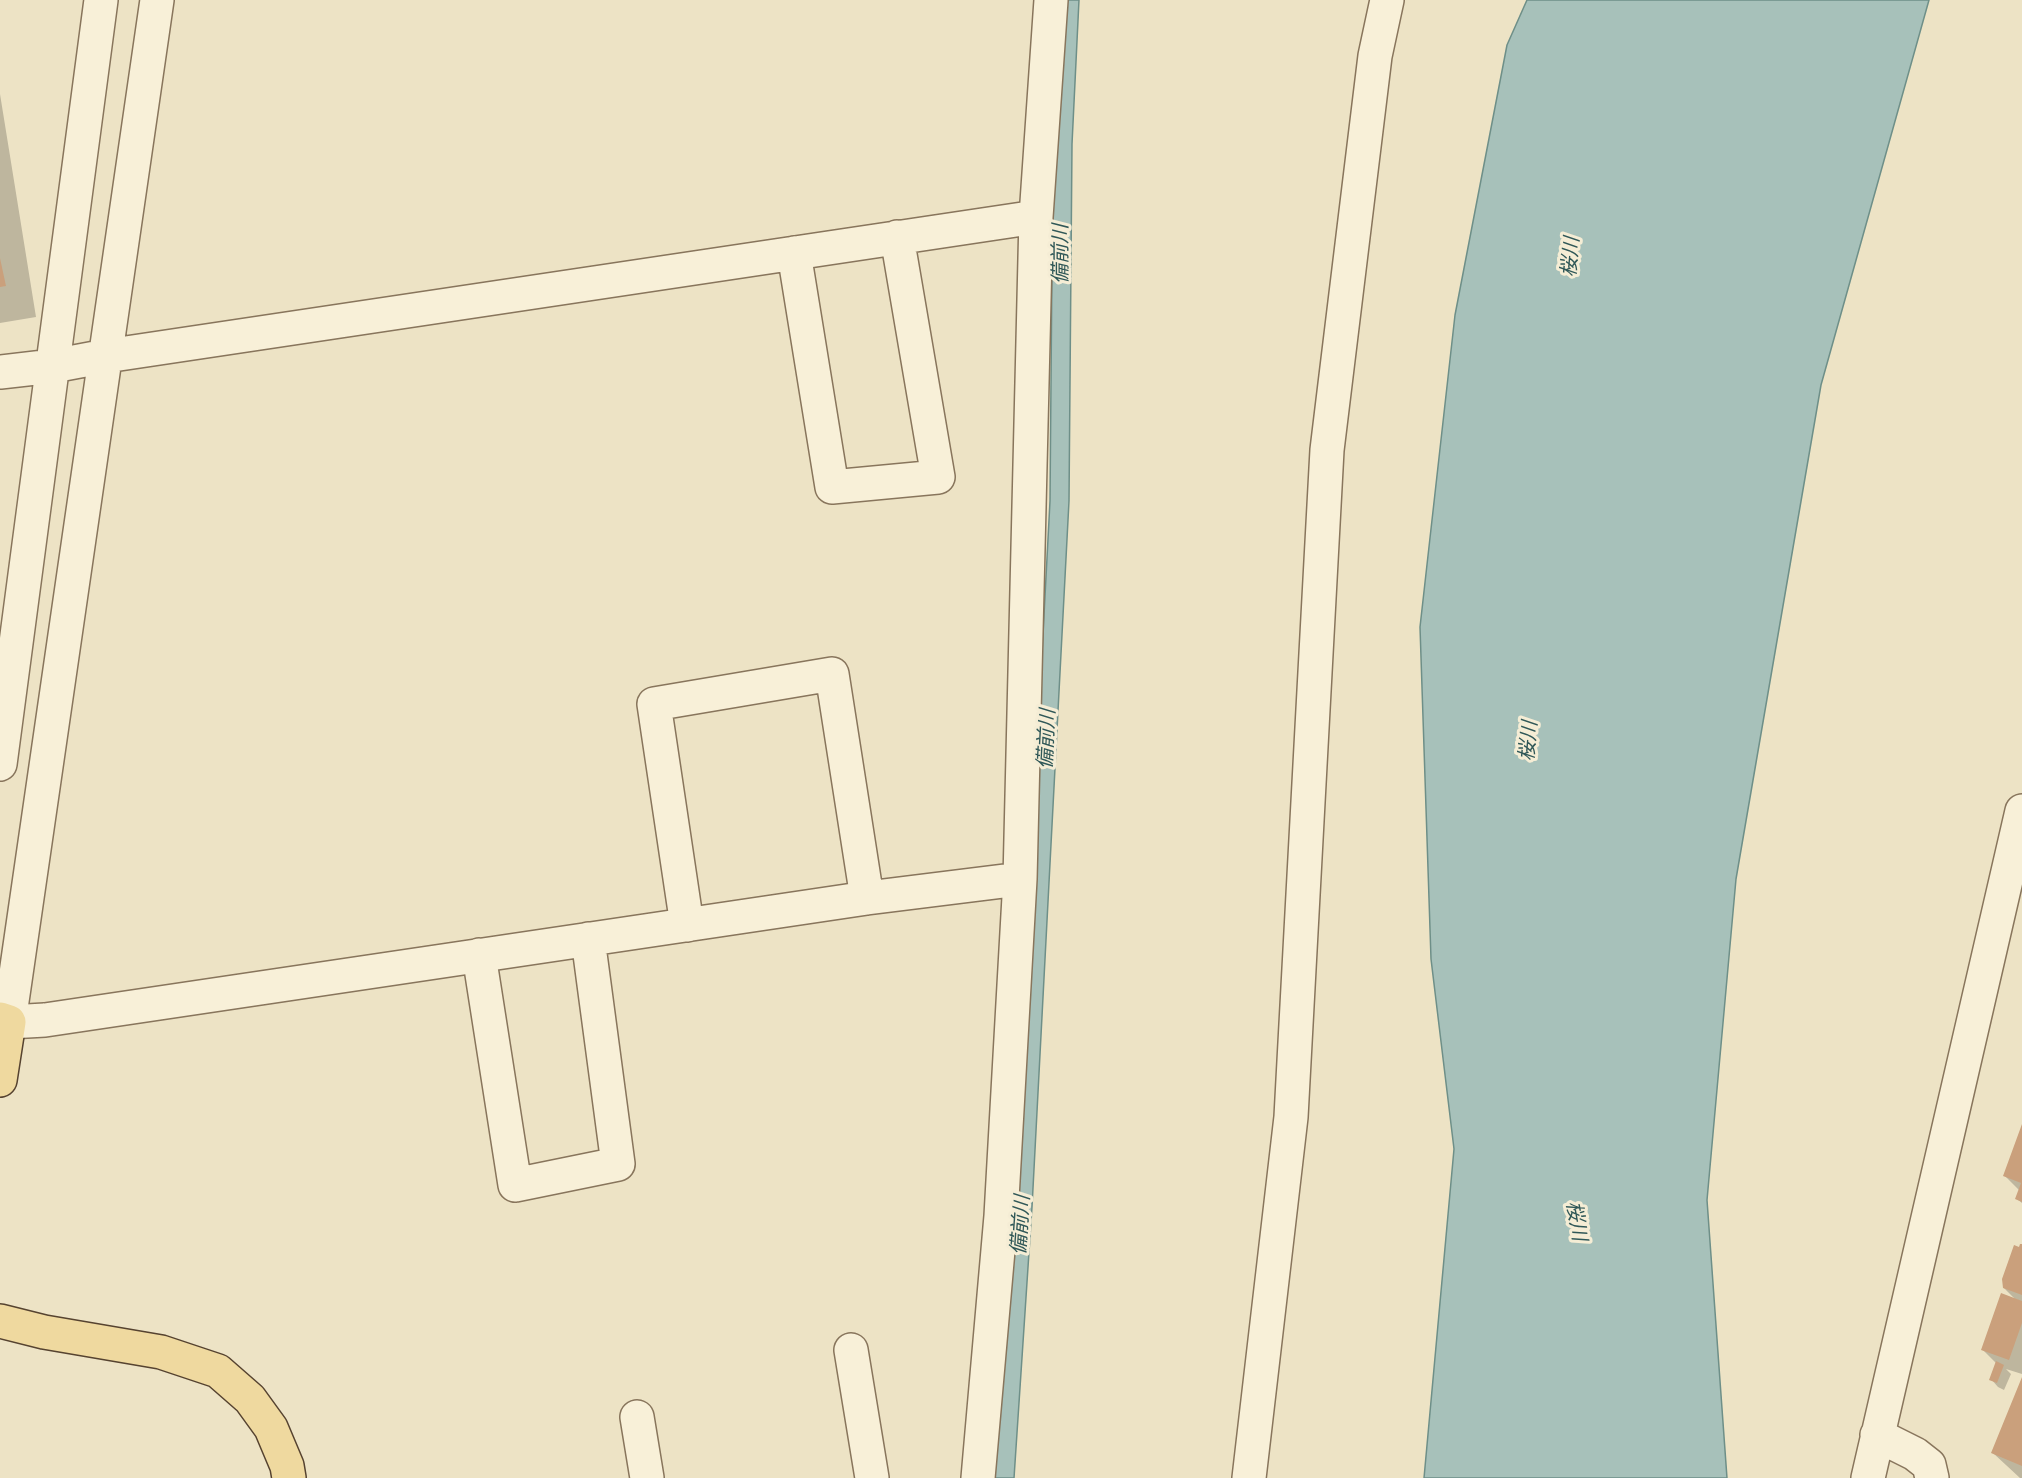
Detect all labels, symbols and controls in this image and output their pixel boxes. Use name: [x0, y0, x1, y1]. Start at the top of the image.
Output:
water label: 備前川: [1049, 224, 1073, 284]
water label: 桜川: [1557, 236, 1585, 278]
water label: 備前川: [1033, 708, 1061, 770]
water label: 桜川: [1515, 720, 1543, 762]
water label: 備前川: [1007, 1194, 1035, 1256]
water label: 桜川: [1561, 1199, 1591, 1243]

